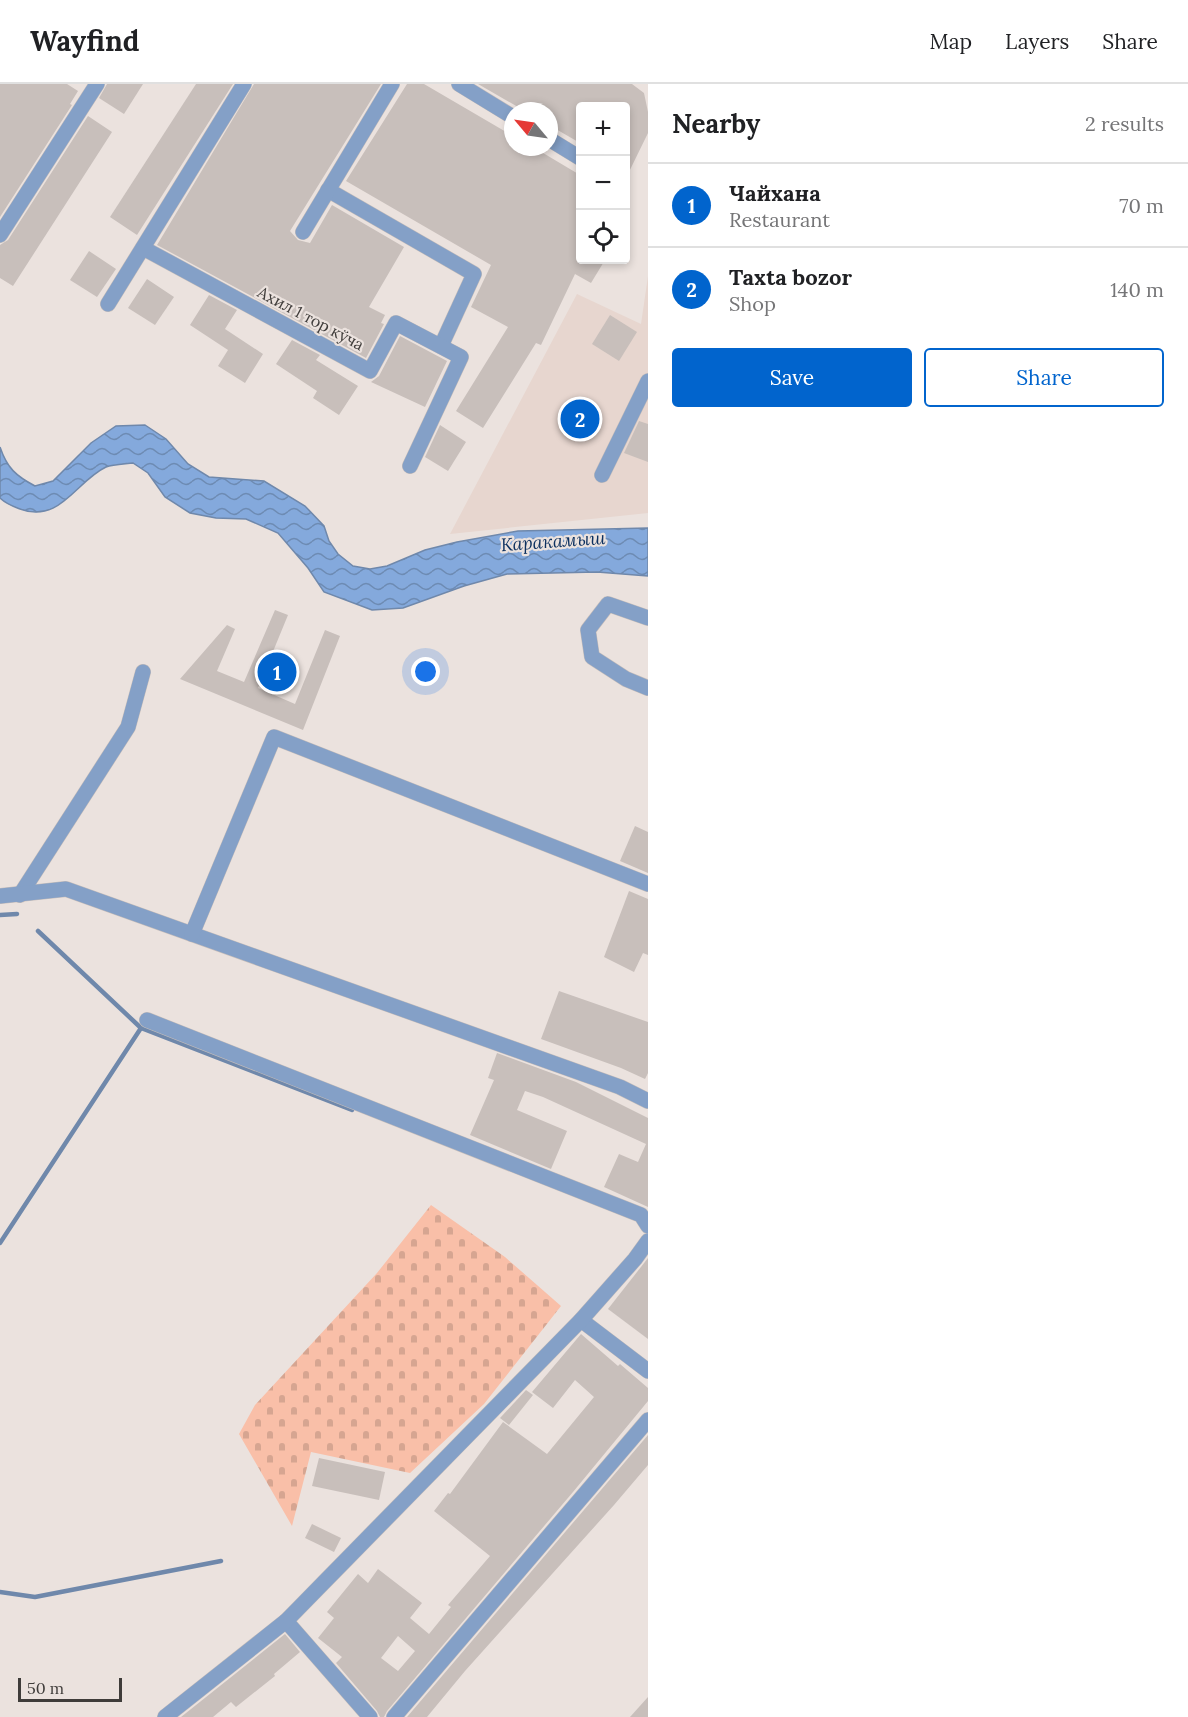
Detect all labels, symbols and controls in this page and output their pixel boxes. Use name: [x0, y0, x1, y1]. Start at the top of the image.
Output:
text: Wayfind: [30, 23, 139, 59]
text: Map: [929, 28, 972, 55]
text: Layers: [1005, 28, 1069, 55]
text: Share: [1102, 28, 1158, 55]
north arrow: [504, 102, 558, 156]
map controls: [576, 102, 630, 264]
button: +: [576, 102, 630, 156]
text: Nearby: [672, 107, 760, 140]
text: 2 results: [1085, 111, 1164, 136]
button: −: [576, 156, 630, 210]
text: Чайхана: [729, 179, 821, 207]
text: 1: [687, 193, 696, 218]
text: 70 m: [1119, 193, 1164, 218]
text: Restaurant: [729, 207, 830, 232]
button: locate: [576, 210, 630, 264]
text: Taxta bozor: [729, 263, 852, 291]
text: 2: [686, 277, 697, 302]
text: 140 m: [1110, 277, 1164, 302]
street label: Ахил 1 тор кўча: [254, 281, 368, 354]
text: Shop: [729, 291, 776, 316]
button: Save: [672, 348, 912, 407]
button: Share: [924, 348, 1164, 407]
pin: 2: [560, 396, 600, 442]
water label: Каракамыш: [500, 526, 606, 556]
pin: 1: [258, 650, 296, 694]
your location: [411, 657, 440, 686]
scale bar: [18, 1675, 122, 1702]
text: 50 m: [27, 1678, 64, 1698]

